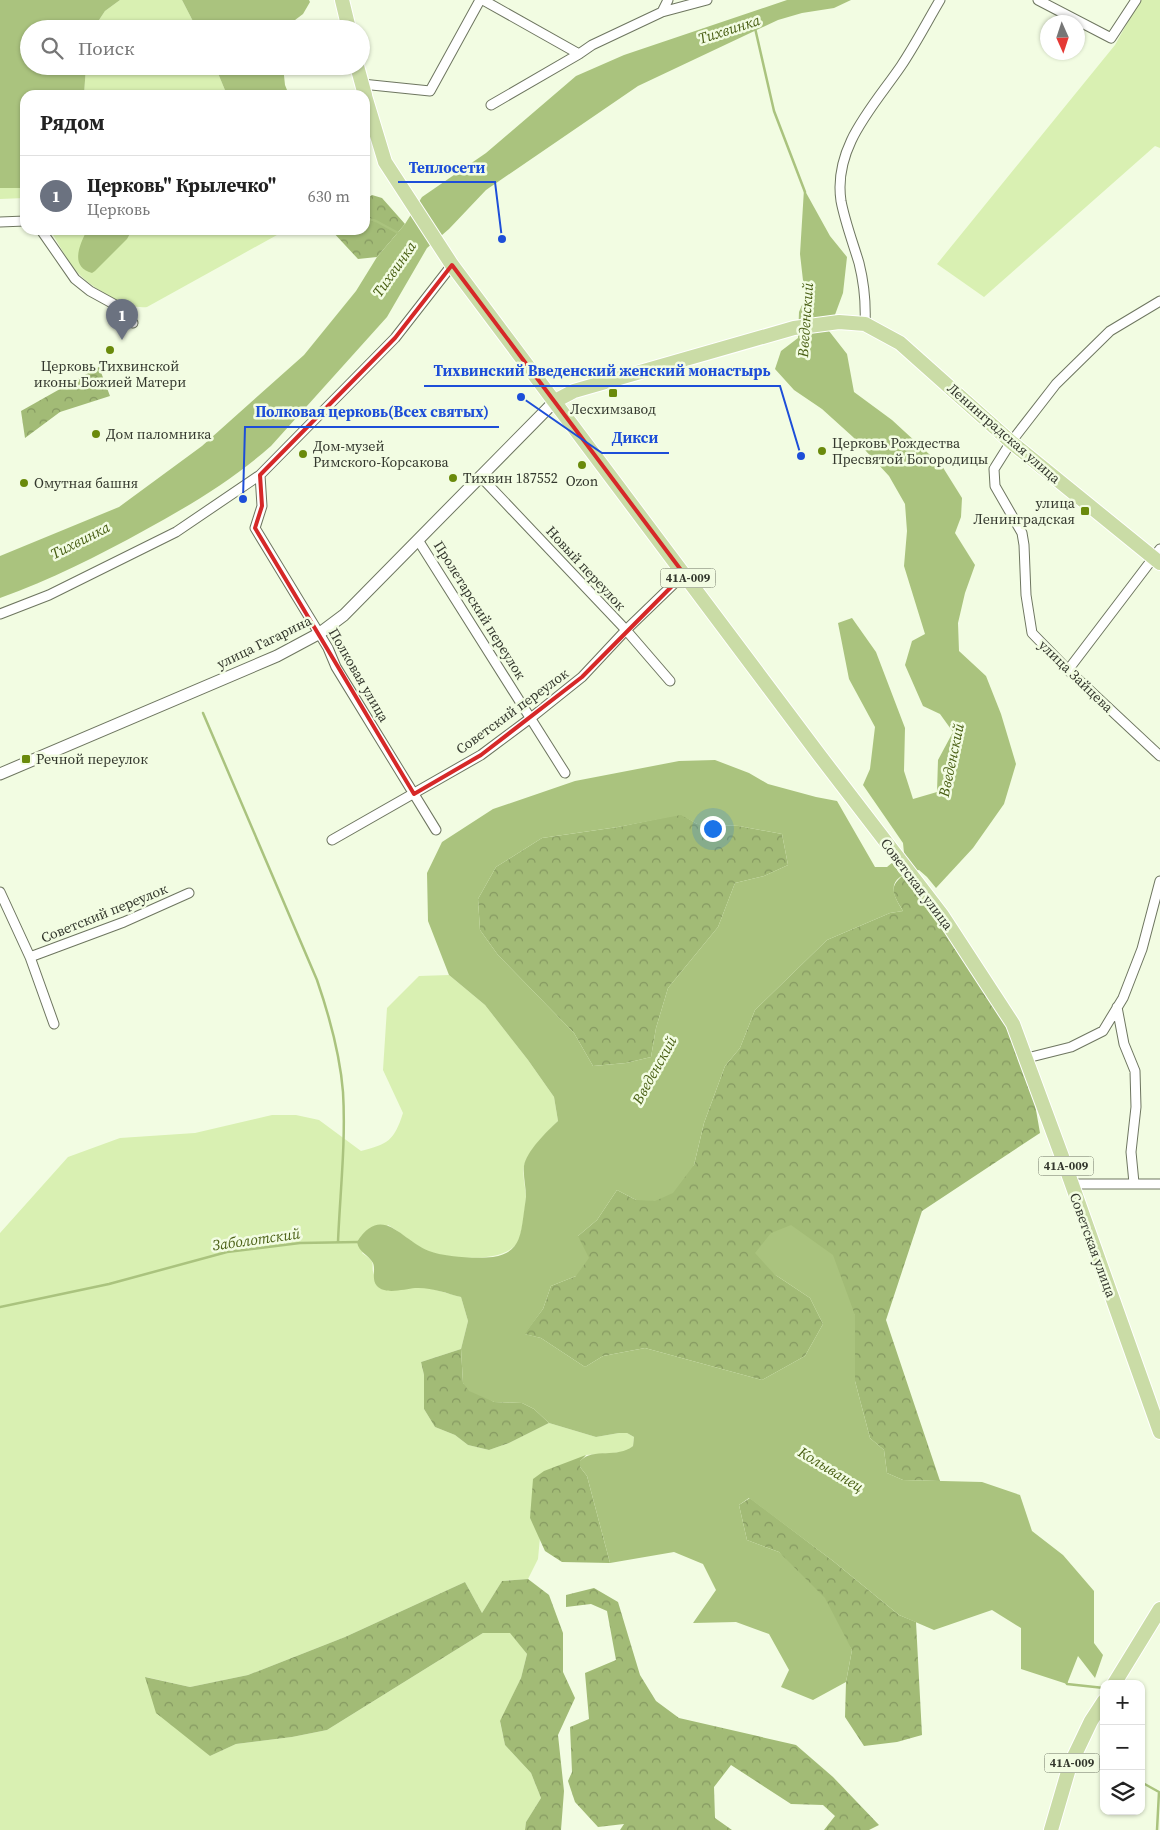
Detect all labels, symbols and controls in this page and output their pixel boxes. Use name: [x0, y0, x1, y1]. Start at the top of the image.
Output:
water label: Тихвинка: [695, 9, 763, 49]
north arrow: [1040, 15, 1085, 60]
search box: [20, 20, 370, 75]
icon: search: [38, 34, 66, 62]
text: Поиск: [78, 35, 135, 61]
text: Рядом: [40, 108, 105, 137]
callout: Теплосети: [398, 152, 495, 182]
text: Теплосети: [409, 157, 486, 178]
text: Церковь" Крылечко": [87, 172, 276, 198]
text: 1: [52, 185, 60, 207]
text: 630 m: [308, 185, 350, 207]
text: Церковь: [87, 198, 150, 220]
water label: Тихвинка: [367, 237, 421, 301]
water label: Введенский: [792, 282, 818, 359]
pin: 1: [106, 299, 138, 340]
marker: Церковь Тихвинской иконы Божией Матери: [104, 344, 116, 356]
place label: Церковь Тихвинской иконы Божией Матери: [34, 356, 186, 392]
callout: Тихвинский Введенский женский монастырь: [424, 356, 780, 386]
text: Тихвинский Введенский женский монастырь: [434, 360, 770, 381]
street label: Ленинградская улица: [943, 378, 1066, 488]
marker: Лесхимзавод: [607, 387, 619, 399]
callout: Полковая церковь(Всех святых): [245, 397, 499, 427]
place label: Лесхимзавод: [570, 399, 656, 419]
text: Полковая церковь(Всех святых): [255, 401, 489, 422]
callout: Дикси: [602, 423, 669, 453]
place label: Дом паломника: [106, 424, 212, 444]
text: Дикси: [612, 427, 658, 448]
marker: Дом паломника: [90, 428, 102, 440]
place label: Церковь Рождества Пресвятой Богородицы: [832, 433, 988, 469]
place label: Дом-музей Римского-Корсакова: [313, 436, 450, 472]
marker: Церковь Рождества Пресвятой Богородицы: [816, 445, 828, 457]
marker: Дом-музей Римского-Корсакова: [297, 448, 309, 460]
marker: Ozon: [576, 459, 588, 471]
place label: Тихвин 187552: [463, 468, 558, 488]
place label: Ozon: [566, 471, 599, 491]
marker: Тихвин 187552: [447, 472, 459, 484]
place label: Омутная башня: [34, 473, 138, 493]
marker: Омутная башня: [18, 477, 30, 489]
place label: улица Ленинградская: [973, 493, 1076, 529]
marker: улица Ленинградская: [1079, 505, 1091, 517]
water label: Тихвинка: [47, 516, 113, 564]
street label: Новый переулок: [541, 521, 631, 615]
street label: Пролетарский переулок: [429, 537, 531, 683]
road number: 41А-009: [660, 568, 716, 588]
street label: улица Гагарина: [213, 610, 316, 674]
street label: Полковая улица: [324, 624, 395, 727]
street label: улица Зайцева: [1034, 635, 1118, 717]
street label: Советский переулок: [452, 663, 573, 759]
water label: Введенский: [933, 721, 969, 800]
place label: Речной переулок: [36, 749, 148, 769]
marker: Речной переулок: [20, 753, 32, 765]
your location: [700, 816, 726, 842]
street label: Советская улица: [876, 834, 959, 935]
street label: Советский переулок: [38, 878, 170, 948]
water label: Введенский: [626, 1032, 682, 1109]
road number: 41А-009: [1038, 1156, 1094, 1176]
street label: Советская улица: [1065, 1190, 1121, 1301]
water label: Заболотский: [211, 1222, 302, 1256]
water label: Колыванец: [793, 1441, 868, 1497]
map controls: [1100, 1680, 1145, 1815]
button: +: [1100, 1680, 1145, 1725]
button: −: [1100, 1725, 1145, 1770]
road number: 41А-009: [1044, 1754, 1100, 1772]
button: layers: [1100, 1770, 1145, 1815]

